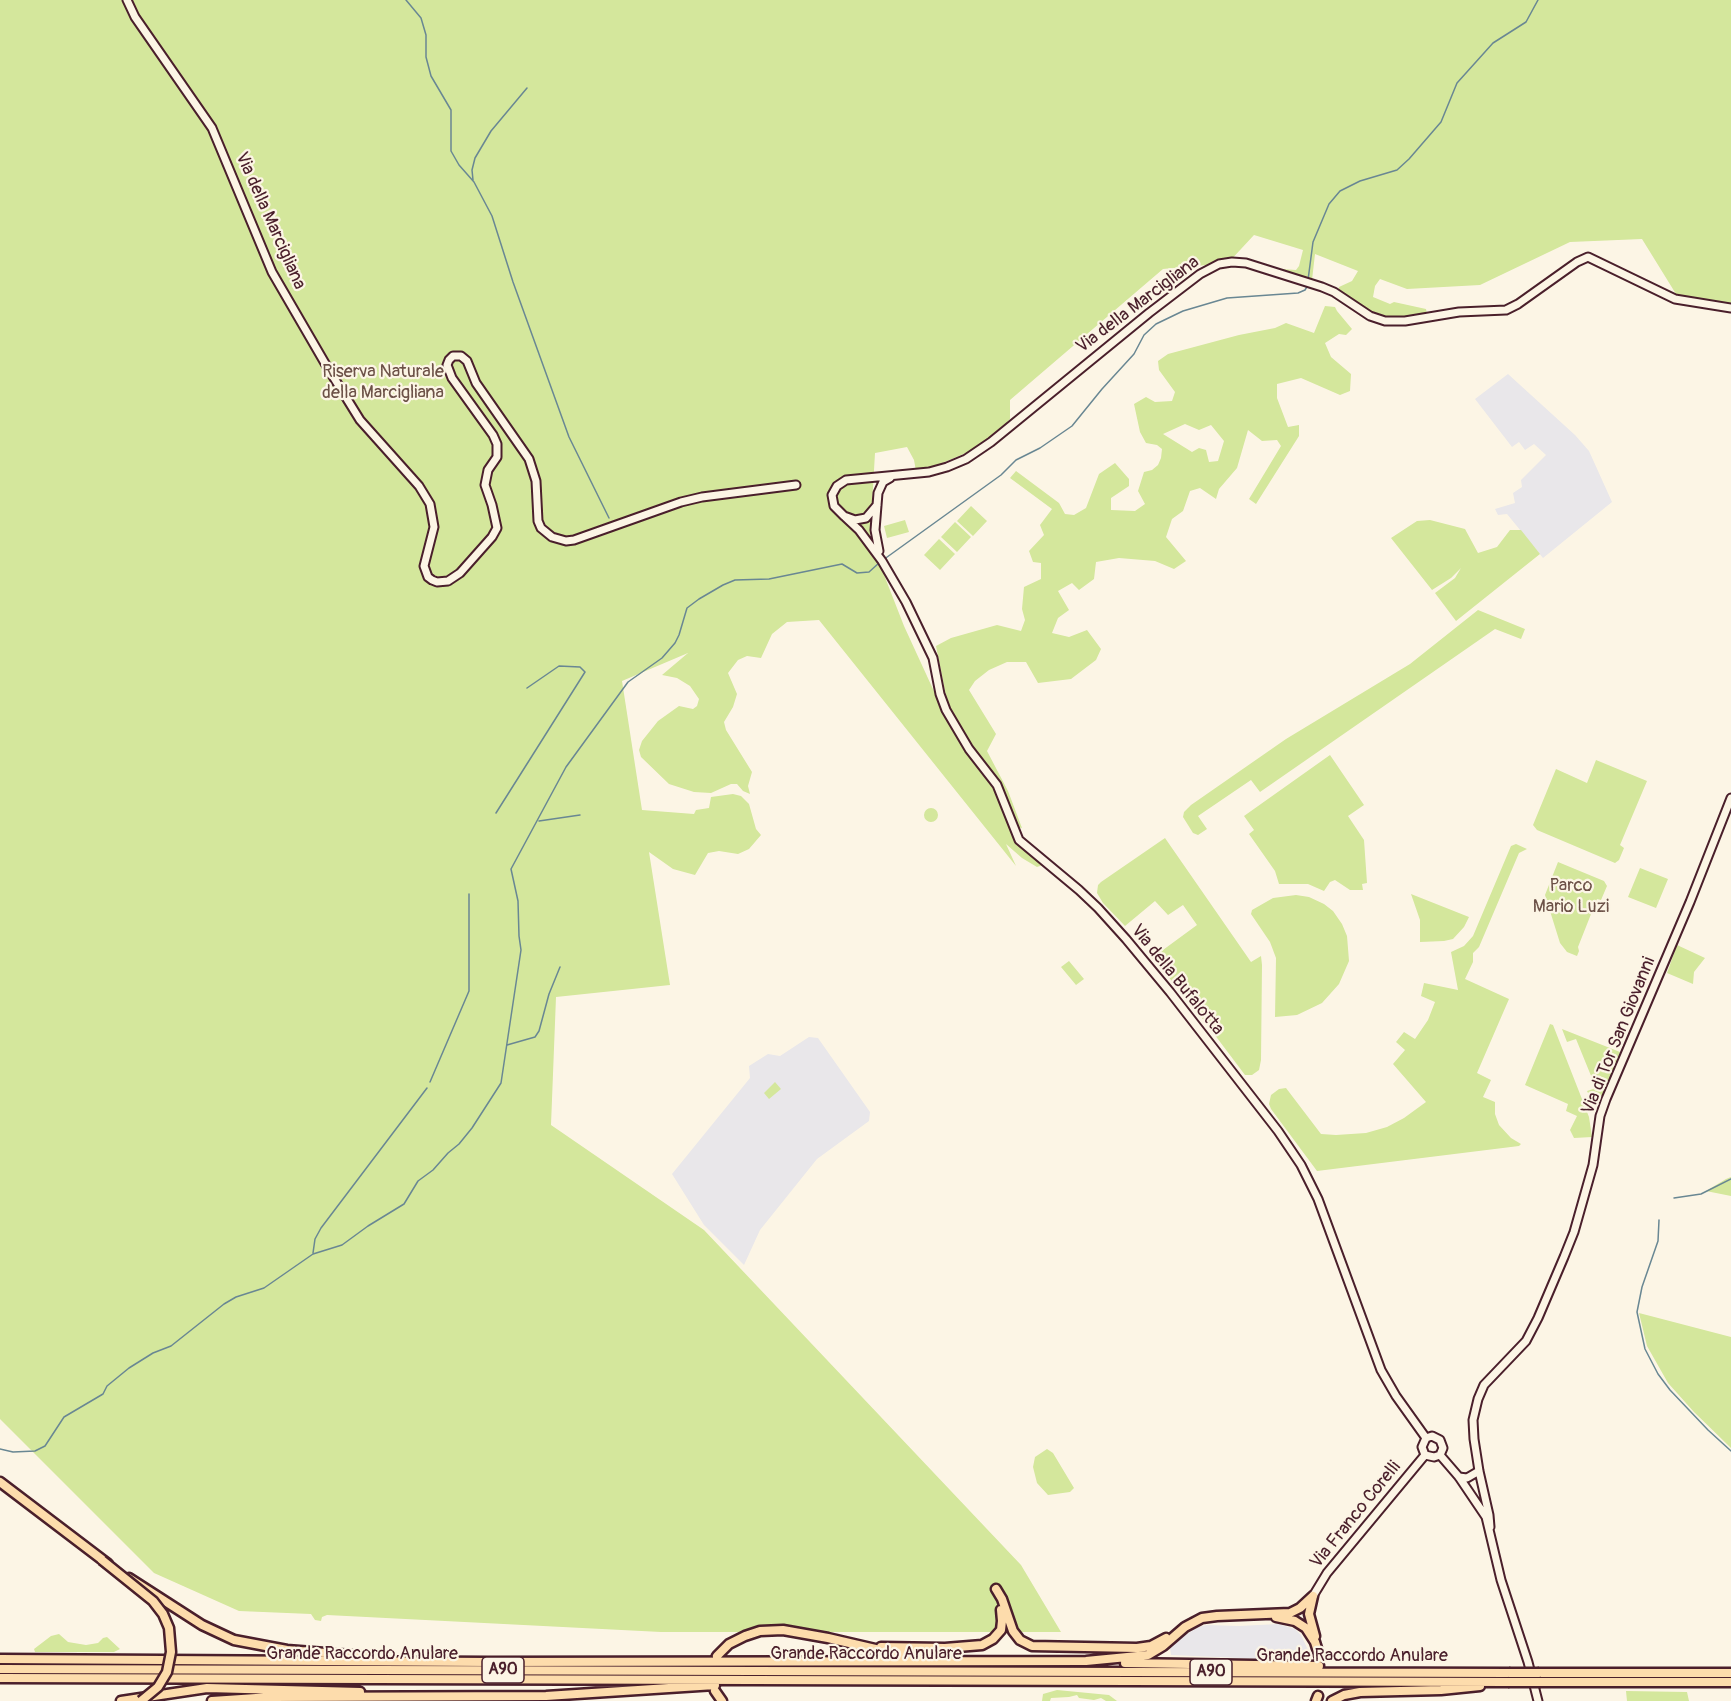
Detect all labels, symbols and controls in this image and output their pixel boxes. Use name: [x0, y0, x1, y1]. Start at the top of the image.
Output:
street label: Via della Marcigliana: [230, 149, 310, 293]
street label: Via della Marcigliana: [1072, 252, 1204, 358]
park label: Riserva Naturale della Marcigliana: [322, 361, 444, 404]
park label: Parco Mario Luzi: [1533, 875, 1609, 918]
street label: Via della Bufalotta: [1126, 920, 1228, 1040]
street label: Via di Tor San Giovanni: [1578, 954, 1660, 1118]
street label: Via Franco Corelli: [1306, 1457, 1406, 1573]
street label: Grande Raccordo Anulare: [266, 1643, 458, 1665]
street label: Grande Raccordo Anulare: [770, 1643, 962, 1665]
street label: Grande Raccordo Anulare: [1256, 1645, 1448, 1667]
road number: A90: [482, 1657, 524, 1683]
road number: A90: [1190, 1659, 1232, 1685]

